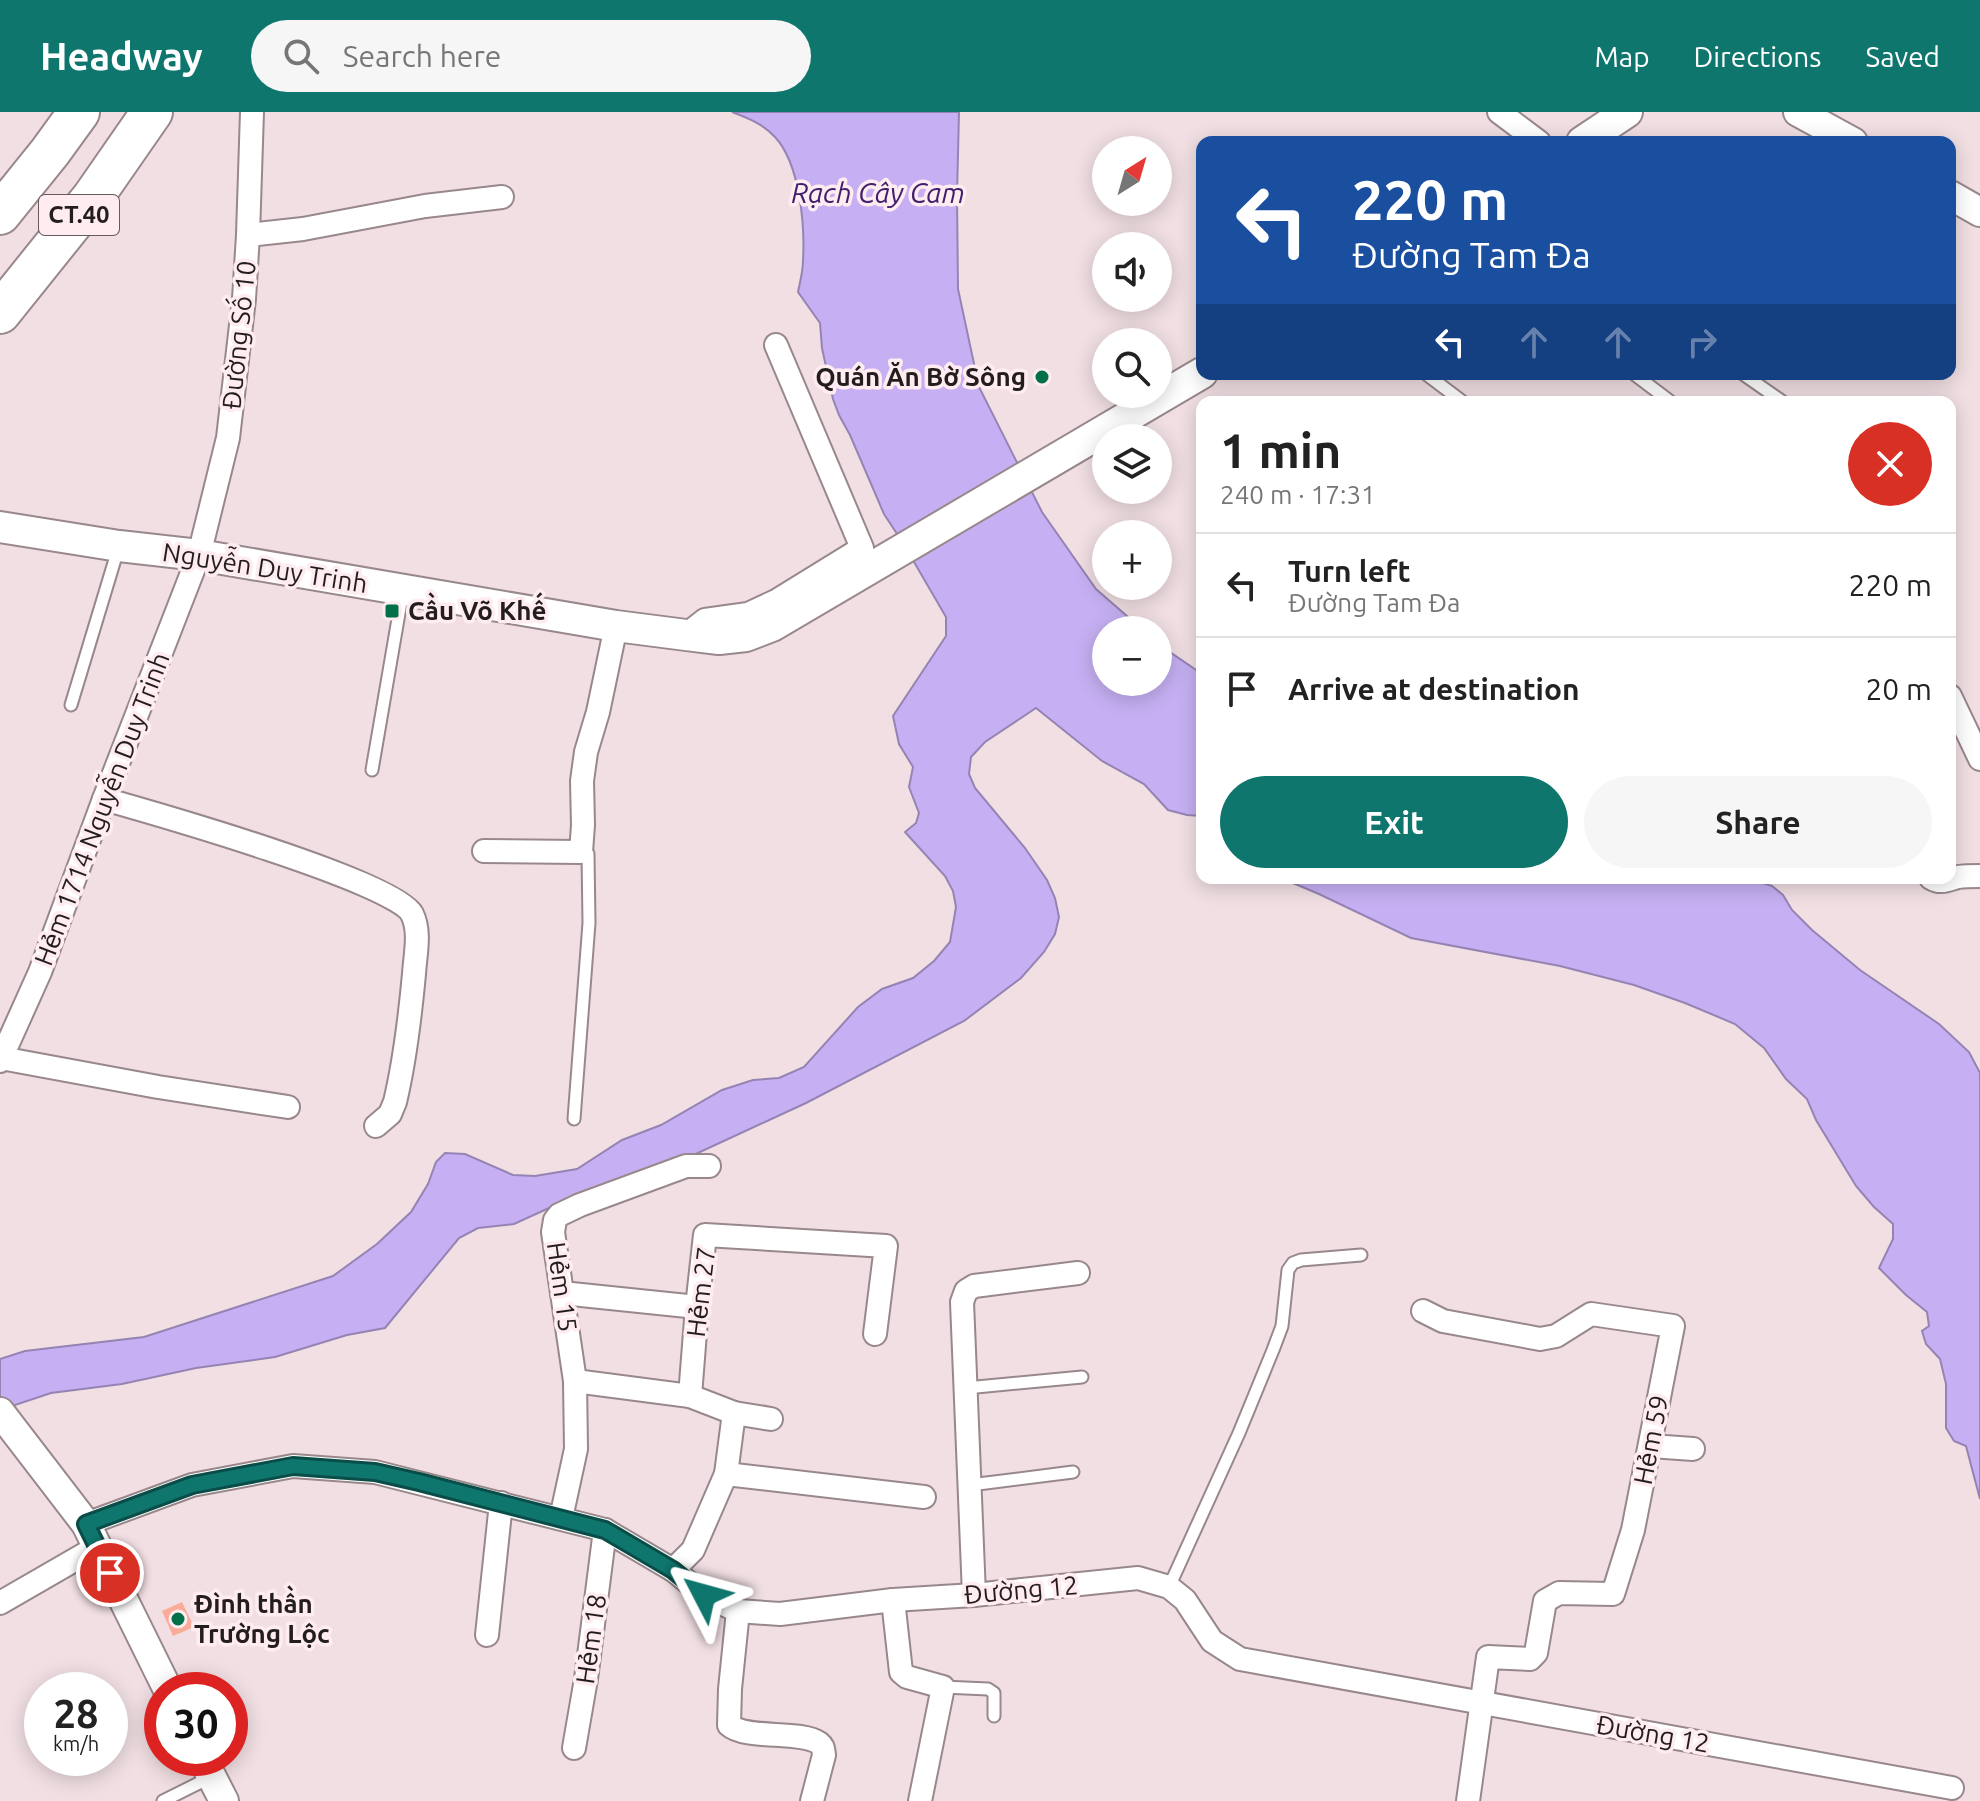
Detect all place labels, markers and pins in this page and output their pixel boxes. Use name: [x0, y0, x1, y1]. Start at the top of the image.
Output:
place label: Quán Ăn Bờ Sông: [815, 362, 1026, 391]
marker: Quán Ăn Bờ Sông: [1033, 368, 1051, 386]
place label: Cầu Võ Khế: [408, 592, 547, 625]
marker: Cầu Võ Khế: [383, 602, 401, 620]
pin: [76, 1539, 144, 1607]
place label: Đình thần Trường Lộc: [194, 1585, 330, 1648]
marker: Đình thần Trường Lộc: [169, 1610, 187, 1628]

